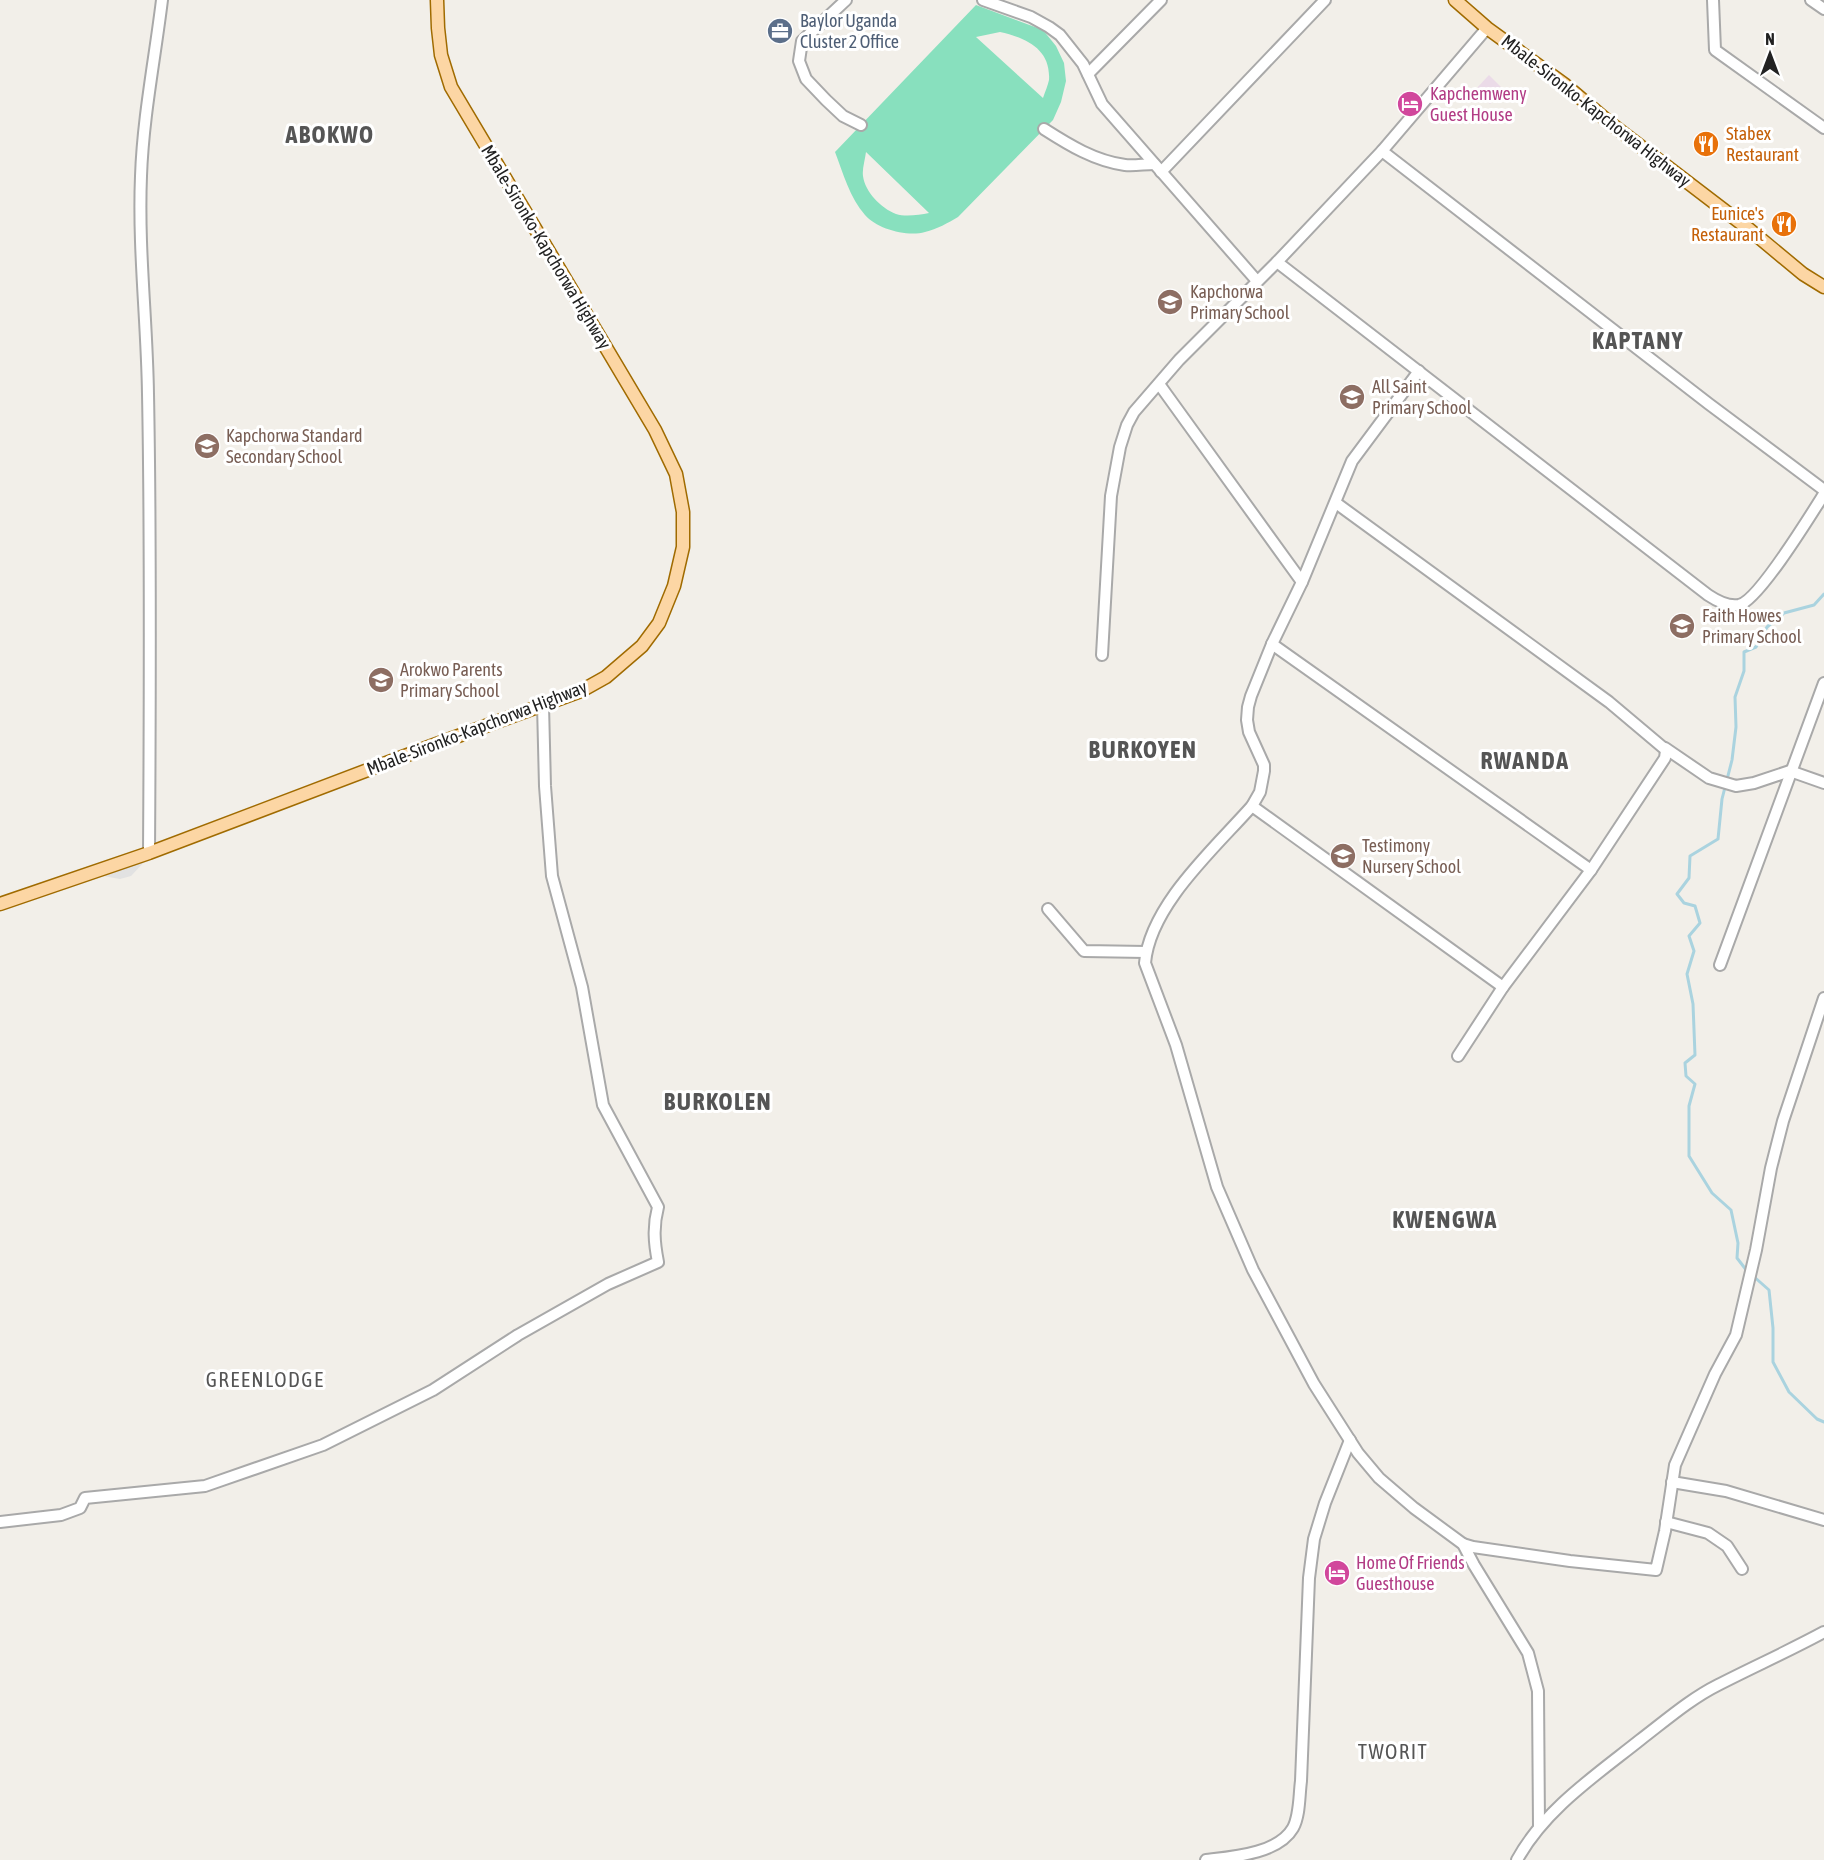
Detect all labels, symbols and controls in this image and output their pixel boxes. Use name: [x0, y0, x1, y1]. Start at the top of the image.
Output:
place label: Baylor Uganda Cluster 2 Office: [800, 10, 899, 52]
office icon: Baylor Uganda Cluster 2 Office: [765, 16, 795, 46]
north arrow: [1740, 24, 1800, 84]
street label: Mbale-Sironko-Kapchorwa Highway: [1498, 30, 1695, 191]
text: N: [1765, 30, 1775, 48]
place label: Kapchemweny Guest House: [1430, 83, 1527, 125]
hotel icon: Kapchemweny Guest House: [1395, 89, 1425, 119]
district label: ABOKWO: [284, 121, 375, 148]
place label: Stabex Restaurant: [1726, 123, 1799, 165]
restaurant icon: Stabex Restaurant: [1691, 129, 1721, 159]
street label: Mbale-Sironko-Kapchorwa Highway: [477, 141, 616, 353]
place label: Eunice's Restaurant: [1691, 203, 1764, 245]
restaurant icon: Eunice's Restaurant: [1769, 209, 1799, 239]
place label: Kapchorwa Primary School: [1190, 281, 1290, 323]
school or university icon: Kapchorwa Primary School: [1155, 287, 1185, 317]
district label: KAPTANY: [1592, 327, 1684, 354]
place label: All Saint Primary School: [1372, 376, 1472, 418]
school or university icon: All Saint Primary School: [1337, 382, 1367, 412]
place label: Kapchorwa Standard Secondary School: [226, 425, 363, 467]
school or university icon: Kapchorwa Standard Secondary School: [192, 431, 222, 461]
place label: Faith Howes Primary School: [1702, 605, 1802, 647]
school or university icon: Faith Howes Primary School: [1667, 611, 1697, 641]
place label: Arokwo Parents Primary School: [400, 659, 503, 701]
school or university icon: Arokwo Parents Primary School: [366, 665, 396, 695]
street label: Mbale-Sironko-Kapchorwa Highway: [364, 676, 590, 779]
district label: BURKOYEN: [1089, 736, 1197, 763]
district label: RWANDA: [1481, 747, 1569, 774]
place label: Testimony Nursery School: [1362, 835, 1461, 877]
school or university icon: Testimony Nursery School: [1328, 841, 1358, 871]
district label: BURKOLEN: [664, 1088, 772, 1115]
district label: KWENGWA: [1392, 1206, 1498, 1233]
district label: GREENLODGE: [206, 1367, 324, 1391]
place label: Home Of Friends Guesthouse: [1356, 1552, 1465, 1594]
hotel icon: Home Of Friends Guesthouse: [1322, 1558, 1352, 1588]
district label: TWORIT: [1358, 1739, 1428, 1763]

